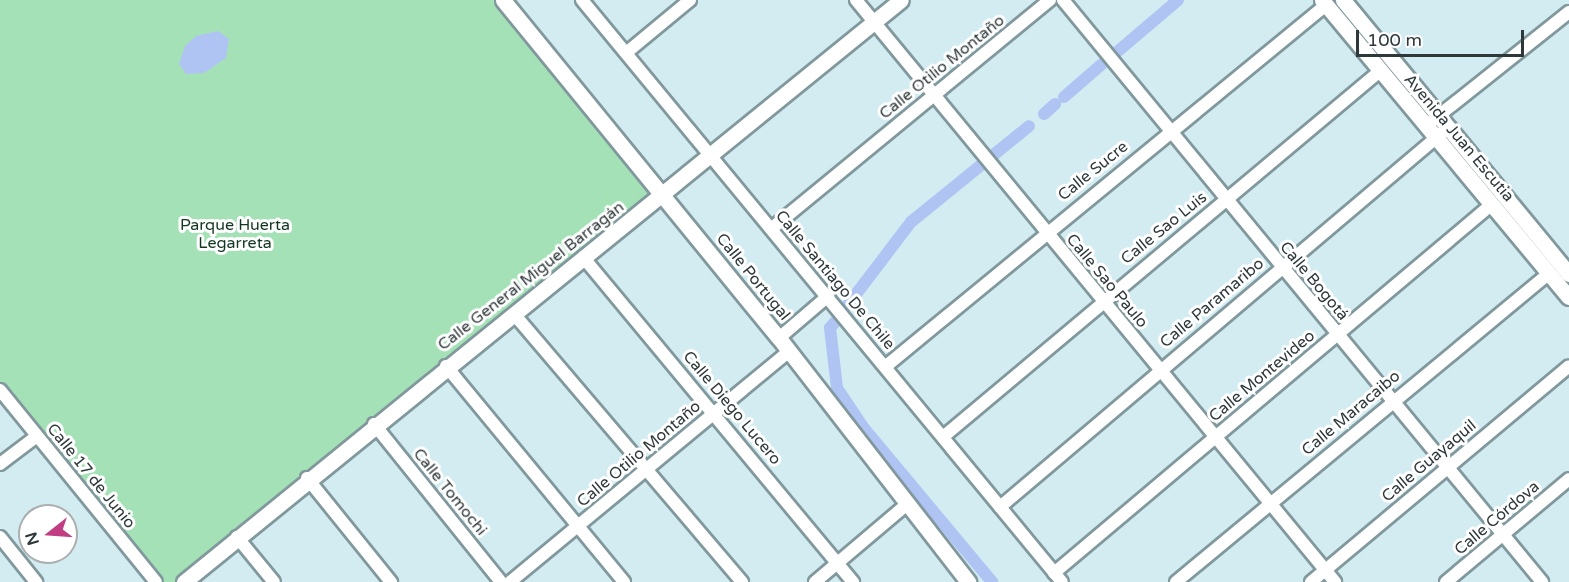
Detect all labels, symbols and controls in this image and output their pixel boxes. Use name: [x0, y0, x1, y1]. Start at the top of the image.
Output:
street label: Calle Otilio Montaño: [876, 11, 1008, 123]
scale bar: [1359, 18, 1527, 56]
text: 100 m: [1367, 29, 1422, 51]
street label: Avenida Juan Escutia: [1400, 70, 1518, 206]
street label: Calle Sucre: [1054, 137, 1132, 205]
street label: Calle Sao Luis: [1117, 188, 1211, 268]
street label: Calle General Miguel Barragán: [434, 197, 628, 355]
street label: Calle Santiago De Chile: [771, 207, 899, 353]
park label: Parque Huerta Legarreta: [180, 215, 290, 253]
street label: Calle Portugal: [712, 230, 794, 324]
street label: Calle Sao Paulo: [1062, 230, 1152, 332]
street label: Calle Bogotá: [1276, 238, 1352, 324]
street label: Calle Paramaribo: [1156, 254, 1268, 352]
street label: Calle Montevideo: [1205, 326, 1319, 426]
street label: Calle Diego Lucero: [679, 347, 785, 469]
street label: Calle Maracaibo: [1298, 366, 1404, 460]
street label: Calle Otilio Montaño: [573, 397, 705, 511]
street label: Calle Guayaquil: [1378, 416, 1480, 506]
street label: Calle 17 de Junio: [43, 420, 139, 532]
street label: Calle Tomochi: [409, 445, 491, 539]
street label: Calle Córdova: [1451, 477, 1543, 559]
north arrow: [18, 504, 78, 564]
text: N: [21, 530, 44, 548]

